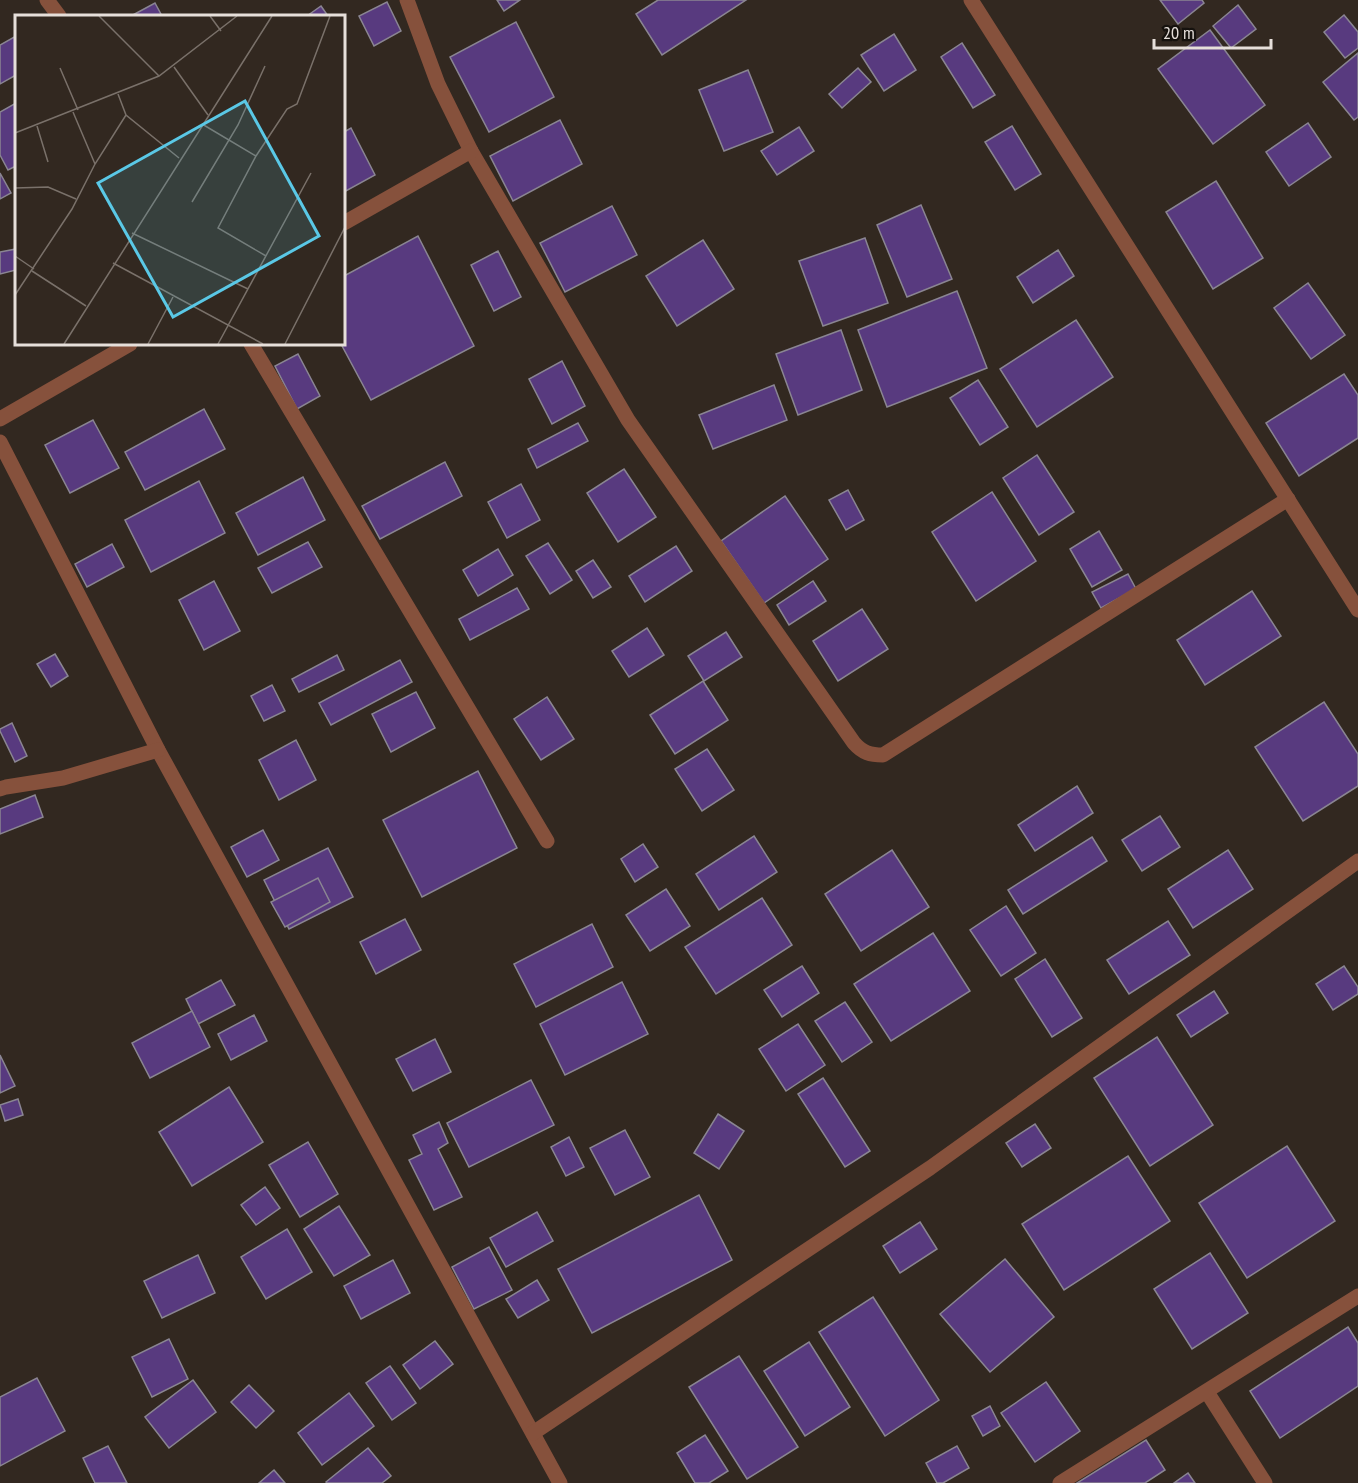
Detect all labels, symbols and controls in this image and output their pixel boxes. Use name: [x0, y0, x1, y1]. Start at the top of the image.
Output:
scale bar: [1154, 12, 1271, 50]
inset map: [15, 15, 345, 345]
text: 20 m: [1163, 21, 1195, 44]

